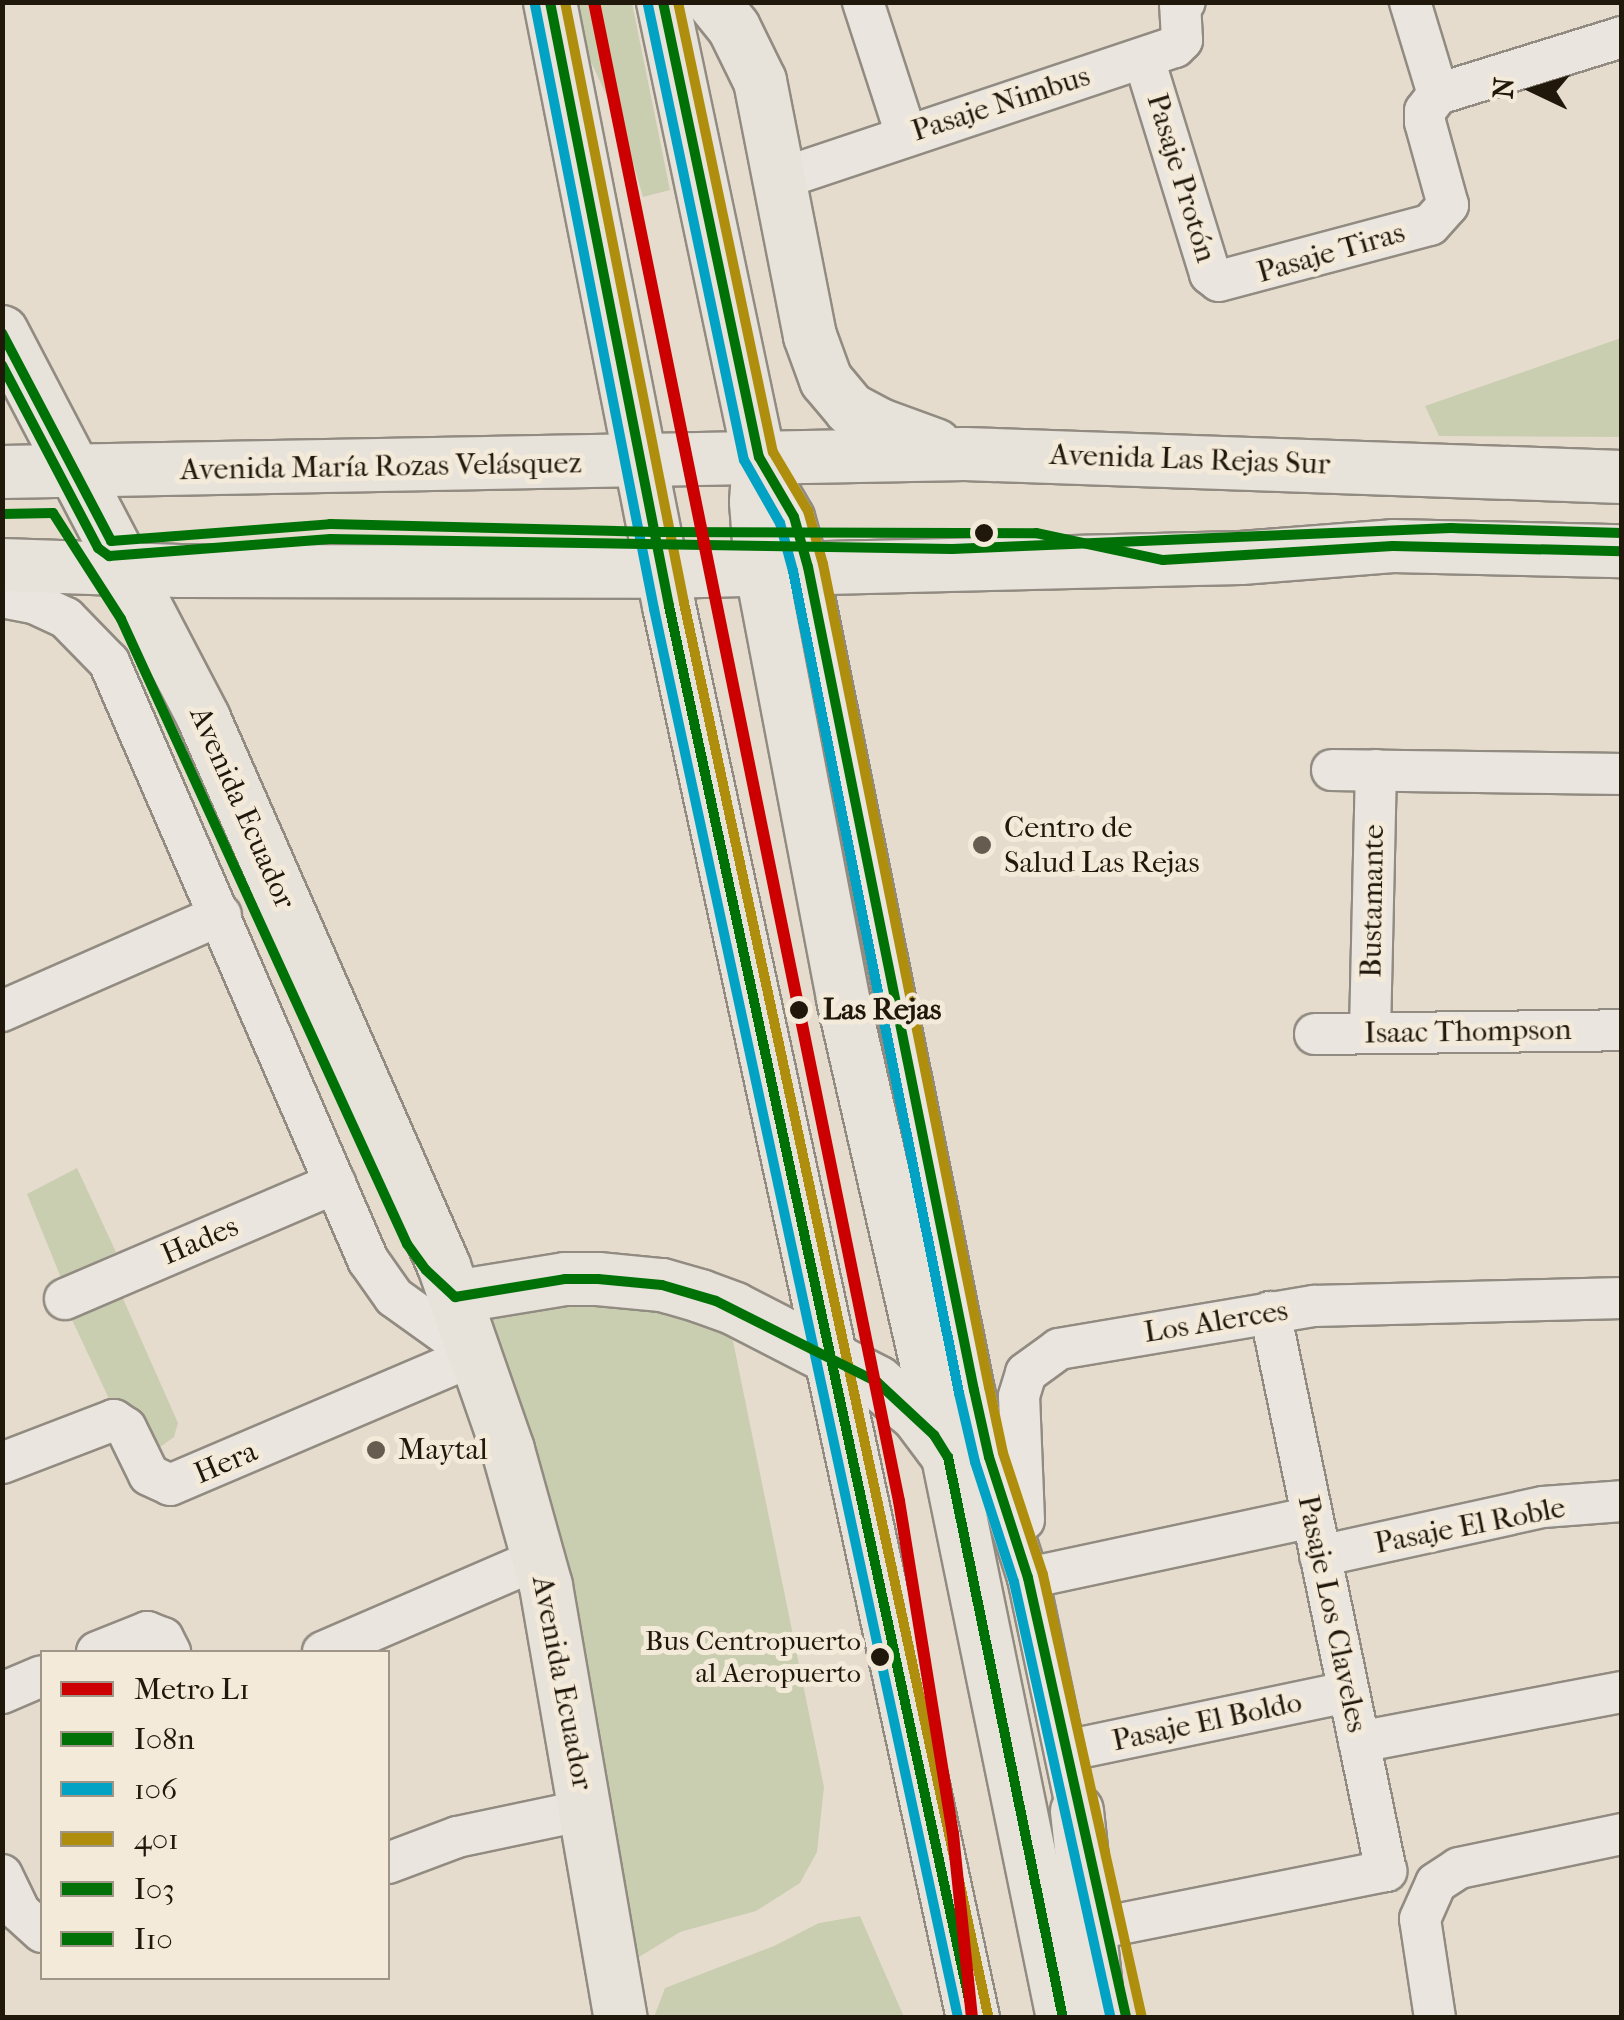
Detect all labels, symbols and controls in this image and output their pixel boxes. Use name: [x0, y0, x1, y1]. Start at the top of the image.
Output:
north arrow: [1484, 40, 1584, 140]
street label: Pasaje Nimbus: [907, 58, 1095, 150]
text: N: [1486, 76, 1521, 100]
street label: Pasaje Protón: [1138, 89, 1224, 267]
street label: Pasaje Tiras: [1253, 215, 1409, 291]
street label: Avenida Las Rejas Sur: [1049, 437, 1331, 483]
street label: Avenida María Rozas Velásquez: [180, 445, 582, 489]
unlabelled marker: [974, 523, 994, 543]
street label: Avenida Ecuador: [181, 701, 303, 915]
place label: Centro de Salud Las Rejas: [1004, 810, 1199, 880]
street label: Bustamante: [1354, 824, 1392, 978]
marker: Centro de Salud Las Rejas: [969, 832, 995, 858]
place label: Las Rejas: [823, 992, 941, 1028]
marker: Las Rejas: [784, 995, 814, 1025]
street label: Isaac Thompson: [1364, 1012, 1572, 1052]
street label: Hades: [156, 1209, 244, 1273]
street label: Los Alerces: [1142, 1293, 1290, 1351]
place label: Maytal: [398, 1432, 488, 1468]
street label: Hera: [189, 1434, 263, 1492]
marker: Maytal: [363, 1437, 389, 1463]
street label: Pasaje El Roble: [1372, 1490, 1568, 1562]
street label: Pasaje Los Claveles: [1289, 1492, 1375, 1736]
street label: Avenida Ecuador: [524, 1573, 600, 1793]
place label: Bus Centropuerto al Aeropuerto: [645, 1624, 861, 1690]
marker: Bus Centropuerto al Aeropuerto: [870, 1647, 890, 1667]
legend: [40, 1650, 390, 1980]
text: Metro L1: [134, 1672, 250, 1707]
street label: Pasaje El Boldo: [1109, 1684, 1305, 1760]
text: I08n: [134, 1722, 195, 1757]
text: 106: [134, 1772, 177, 1807]
text: 401: [134, 1822, 179, 1857]
text: I03: [134, 1872, 175, 1907]
text: I10: [134, 1922, 173, 1957]

